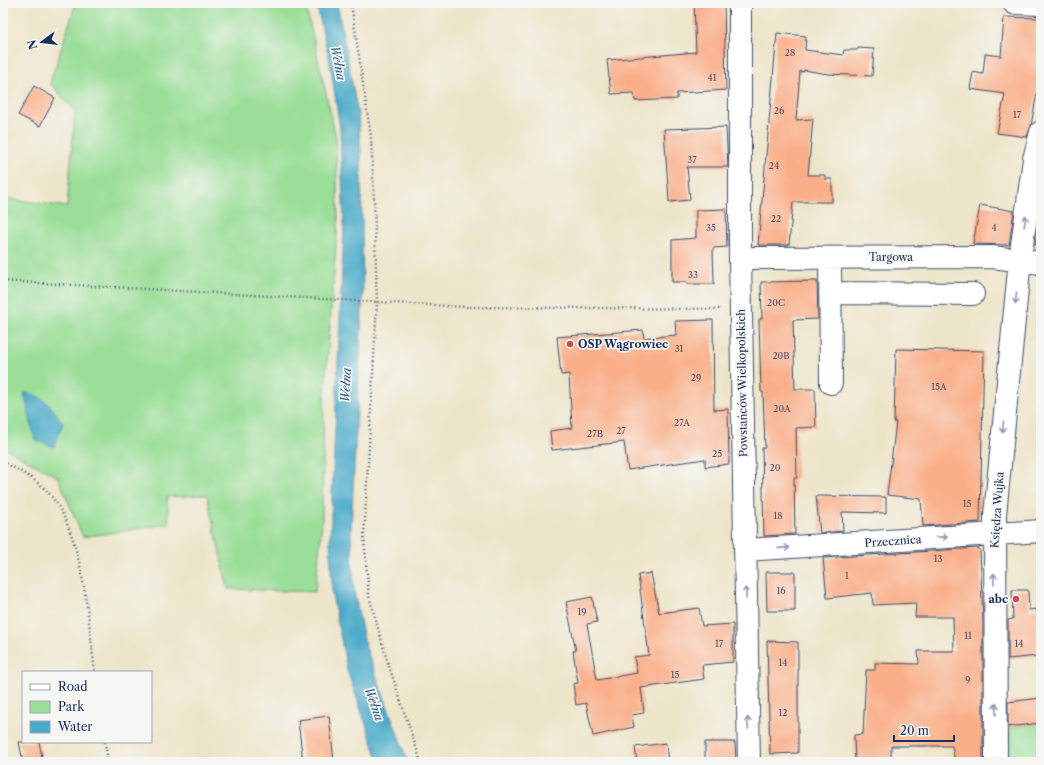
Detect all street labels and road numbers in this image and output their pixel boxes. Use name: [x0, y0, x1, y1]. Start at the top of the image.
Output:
street label: Targowa: [869, 250, 913, 264]
street label: Powstańców Wielkopolskich: [734, 309, 750, 457]
street label: Księdza Wujka: [987, 471, 1007, 549]
street label: Przecznica: [864, 532, 922, 550]

